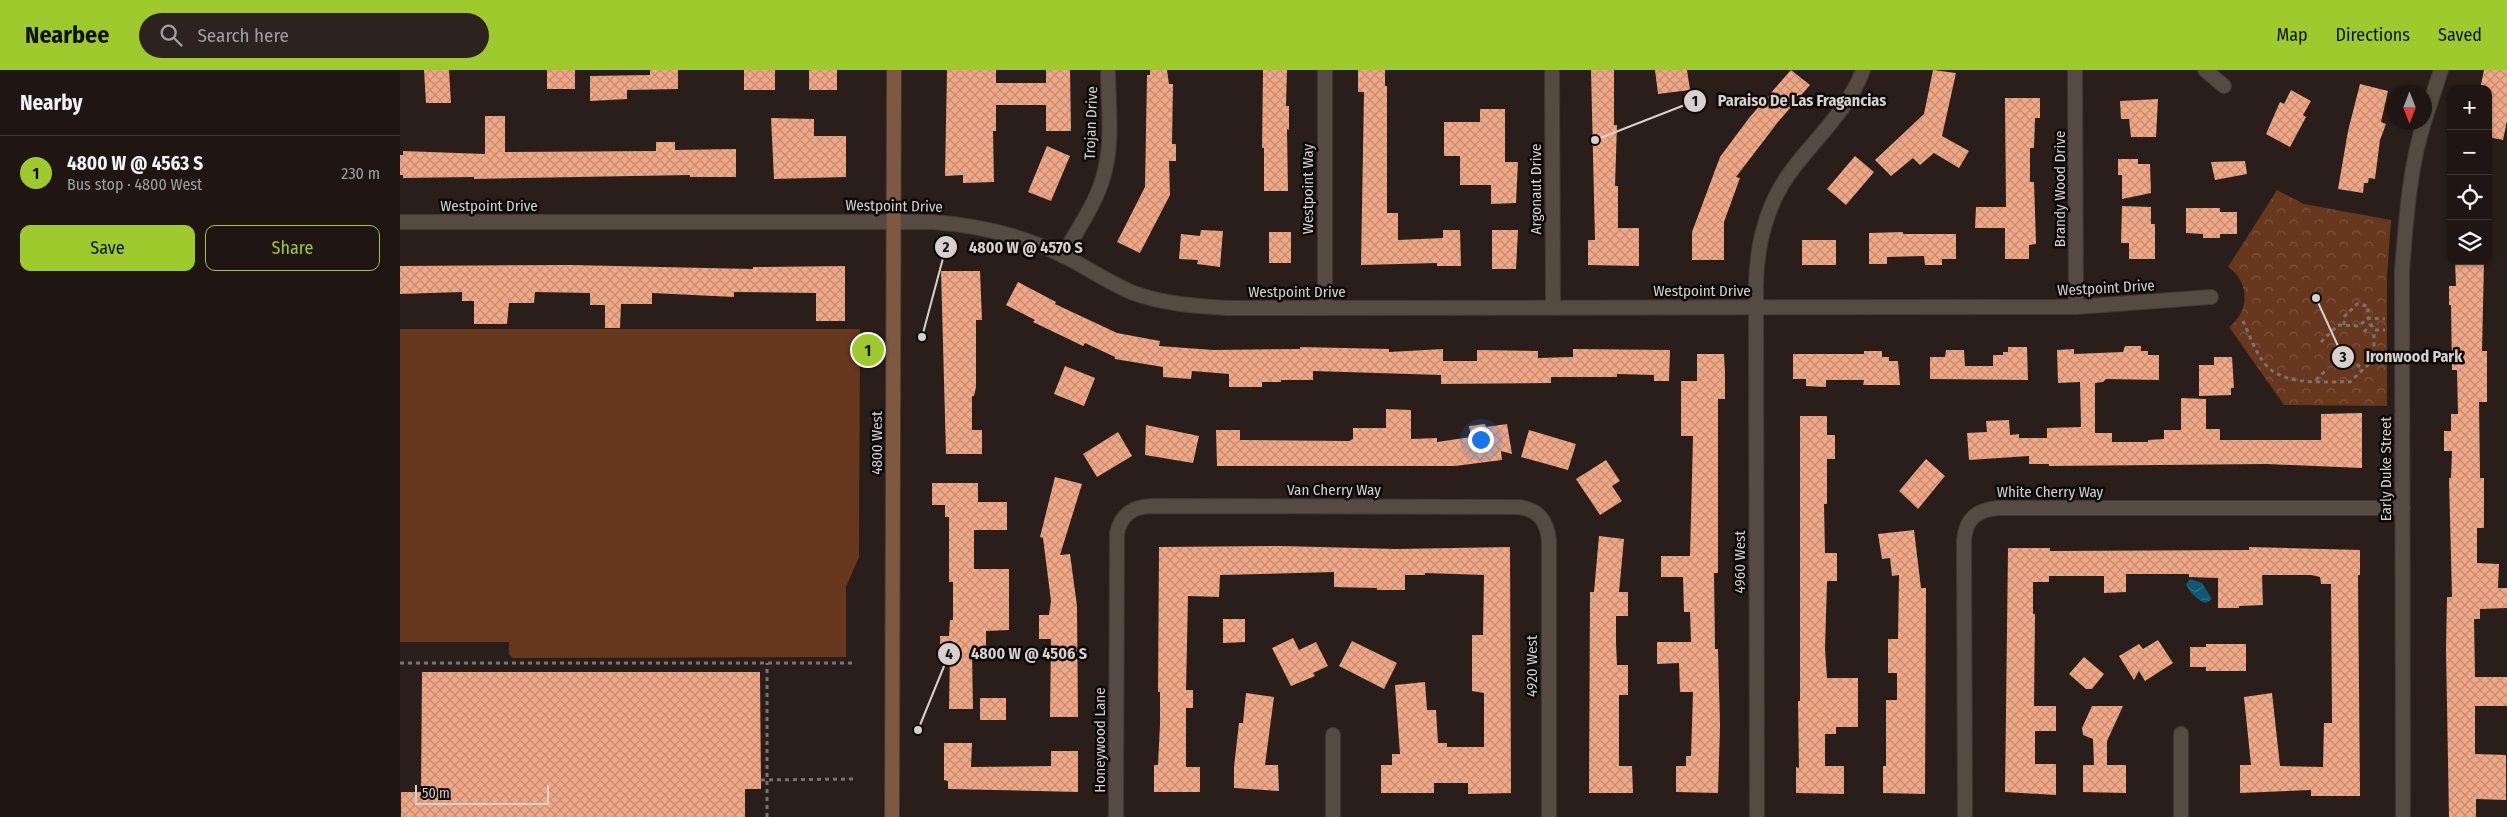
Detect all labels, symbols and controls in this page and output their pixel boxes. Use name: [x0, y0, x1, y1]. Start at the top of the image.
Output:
search box: [139, 13, 489, 58]
text: Nearbee: [25, 21, 109, 49]
icon: search: [157, 21, 185, 49]
text: Search here: [197, 24, 289, 47]
text: Map: [2276, 24, 2308, 46]
text: Directions: [2336, 24, 2410, 46]
text: Saved: [2438, 24, 2482, 46]
callout: Paraiso De Las Fragancias: [1682, 85, 1896, 116]
north arrow: [2387, 85, 2432, 130]
map controls: [2447, 85, 2492, 265]
button: +: [2447, 85, 2492, 130]
street label: Trojan Drive: [1081, 86, 1101, 160]
text: Nearby: [20, 90, 82, 116]
text: Paraiso De Las Fragancias: [1718, 91, 1886, 110]
text: 1: [1692, 92, 1698, 110]
button: −: [2447, 130, 2492, 175]
street label: Brandy Wood Drive: [2051, 131, 2069, 247]
street label: Westpoint Way: [1299, 144, 1317, 234]
street label: Argonaut Drive: [1527, 144, 1545, 234]
text: 4800 W @ 4563 S: [67, 152, 203, 175]
text: 1: [33, 164, 39, 183]
text: 230 m: [341, 164, 380, 183]
text: Bus stop · 4800 West: [67, 175, 202, 194]
button: locate: [2447, 175, 2492, 220]
street label: Westpoint Drive: [845, 196, 943, 216]
street label: Westpoint Drive: [440, 197, 538, 215]
button: layers: [2447, 220, 2492, 265]
button: Save: [20, 225, 195, 271]
button: Share: [205, 225, 380, 271]
callout: 4800 W @ 4570 S: [934, 232, 1093, 263]
text: 2: [942, 238, 950, 256]
text: 4800 W @ 4570 S: [969, 238, 1083, 257]
street label: Westpoint Drive: [2057, 276, 2155, 300]
street label: Westpoint Drive: [1653, 282, 1751, 300]
street label: Westpoint Drive: [1248, 283, 1346, 301]
pin: 1: [852, 331, 884, 369]
callout: Ironwood Park: [2330, 341, 2472, 372]
text: Ironwood Park: [2366, 347, 2463, 366]
text: 3: [2338, 348, 2347, 366]
street label: 4800 West: [868, 411, 886, 475]
street label: Early Duke Street: [2377, 417, 2395, 521]
your location: [1468, 427, 1494, 453]
street label: Van Cherry Way: [1287, 481, 1381, 499]
street label: White Cherry Way: [1997, 483, 2104, 501]
street label: 4960 West: [1731, 530, 1749, 593]
street label: 4920 West: [1523, 635, 1541, 697]
callout: 4800 W @ 4506 S: [936, 638, 1097, 669]
text: 4800 W @ 4506 S: [971, 644, 1087, 663]
text: 4: [945, 645, 953, 663]
street label: Honeywood Lane: [1091, 687, 1109, 793]
scale bar: [415, 782, 549, 805]
text: 50 m: [422, 785, 450, 802]

